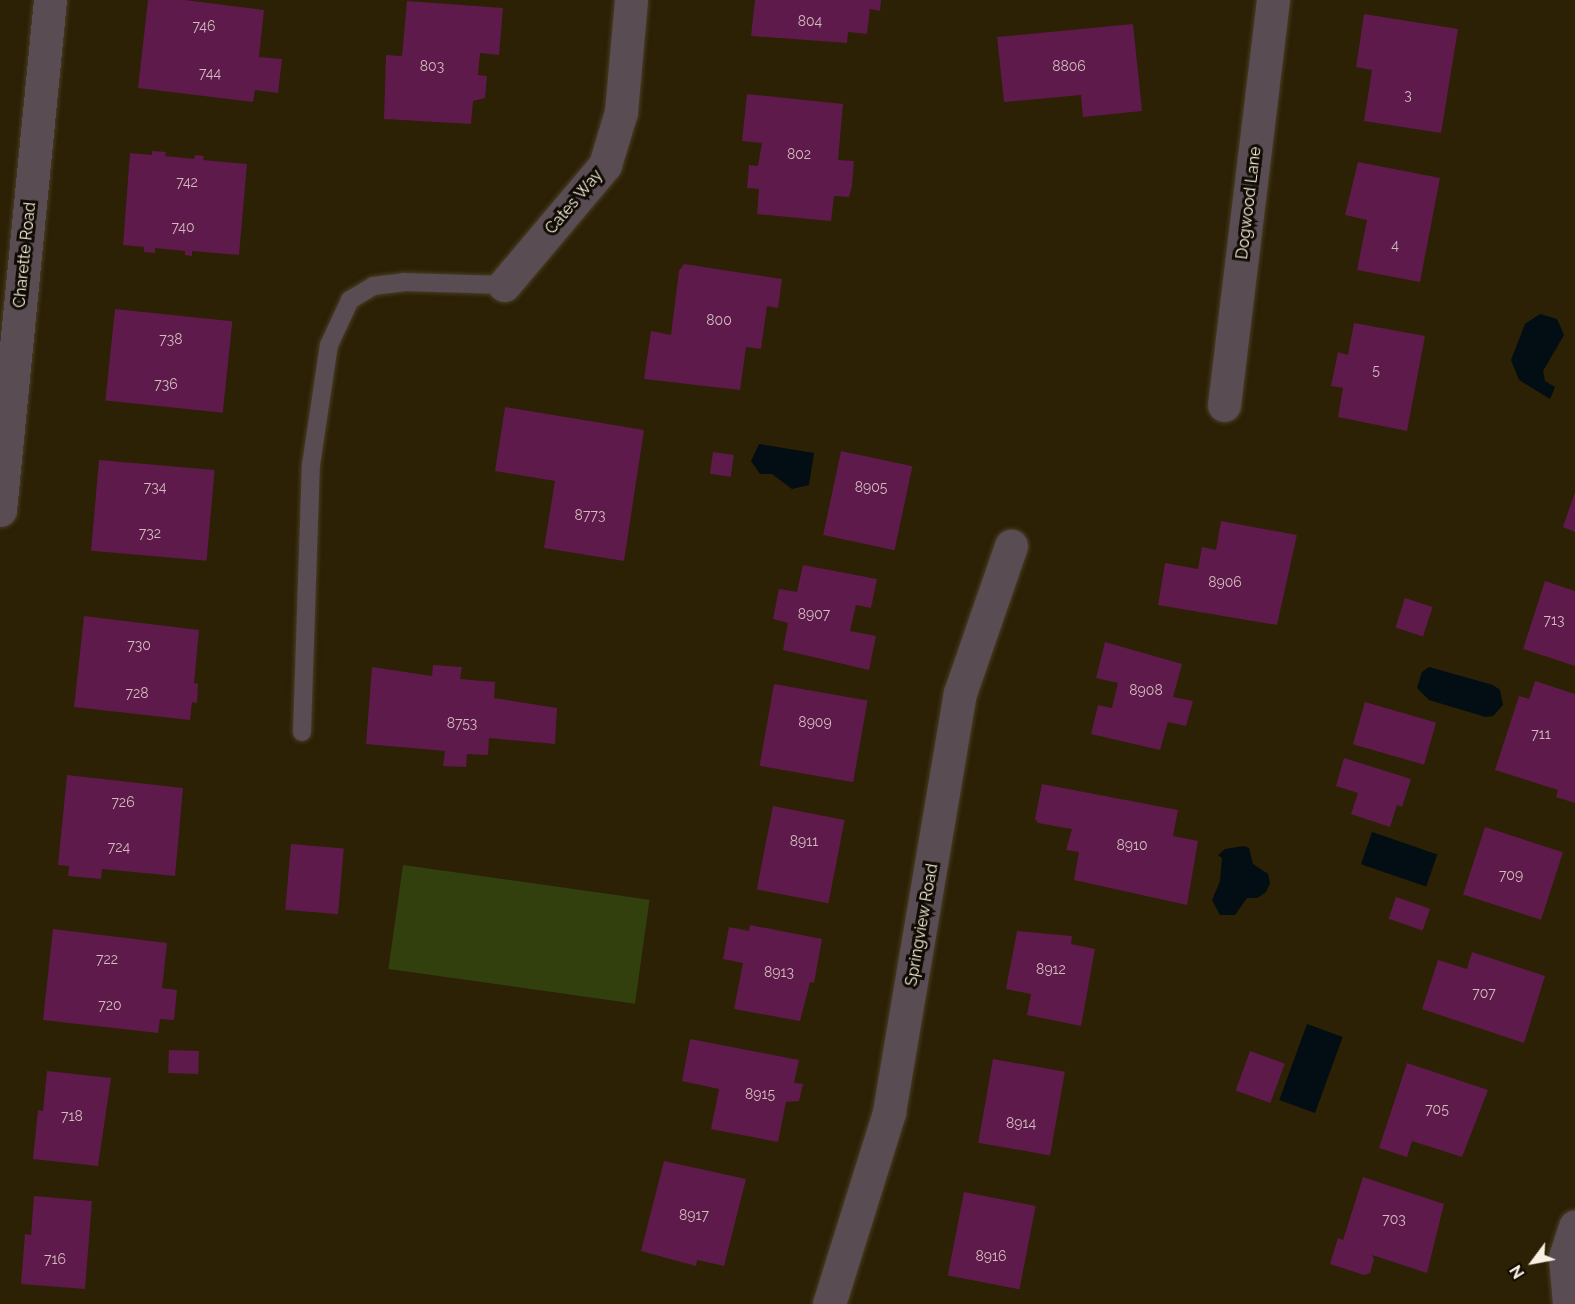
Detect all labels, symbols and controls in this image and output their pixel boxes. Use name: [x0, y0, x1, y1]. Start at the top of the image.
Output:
house number: 804: [798, 13, 822, 29]
house number: 746: [193, 18, 215, 34]
house number: 803: [420, 58, 444, 74]
house number: 8806: [1052, 58, 1086, 74]
house number: 744: [199, 65, 221, 81]
house number: 3: [1404, 87, 1412, 103]
house number: 802: [787, 146, 811, 162]
street label: Dogwood Lane: [1233, 146, 1265, 260]
street label: Cates Way: [541, 166, 607, 238]
house number: 742: [176, 174, 198, 190]
street label: Charette Road: [10, 201, 40, 309]
house number: 740: [172, 219, 194, 235]
house number: 4: [1391, 237, 1399, 253]
house number: 800: [706, 312, 732, 328]
house number: 738: [159, 331, 183, 347]
house number: 5: [1372, 362, 1380, 378]
house number: 736: [154, 376, 178, 392]
house number: 734: [144, 479, 166, 495]
house number: 8905: [855, 479, 887, 495]
house number: 8773: [575, 507, 605, 523]
house number: 732: [139, 525, 161, 541]
house number: 8906: [1208, 574, 1242, 590]
house number: 8907: [798, 606, 830, 622]
house number: 713: [1544, 612, 1564, 628]
house number: 730: [127, 637, 151, 653]
house number: 8908: [1129, 682, 1163, 698]
house number: 728: [125, 685, 149, 701]
house number: 8909: [798, 714, 832, 730]
house number: 8753: [447, 715, 477, 731]
house number: 711: [1531, 726, 1551, 742]
house number: 726: [111, 794, 135, 810]
house number: 8911: [790, 833, 818, 849]
house number: 8910: [1116, 837, 1148, 853]
house number: 724: [108, 839, 130, 855]
street label: Springview Road: [902, 862, 942, 988]
house number: 709: [1499, 867, 1523, 883]
house number: 722: [96, 951, 118, 967]
house number: 8912: [1036, 961, 1066, 977]
house number: 8913: [764, 964, 794, 980]
house number: 707: [1472, 985, 1496, 1001]
house number: 720: [98, 997, 122, 1013]
house number: 8915: [745, 1086, 775, 1102]
house number: 705: [1425, 1101, 1449, 1117]
house number: 718: [61, 1108, 83, 1124]
house number: 8914: [1006, 1115, 1036, 1131]
house number: 8917: [679, 1207, 709, 1223]
house number: 703: [1382, 1211, 1406, 1227]
north arrow: [1503, 1232, 1563, 1292]
house number: 8916: [976, 1248, 1006, 1264]
house number: 716: [44, 1251, 66, 1267]
text: N: [1506, 1262, 1529, 1282]

